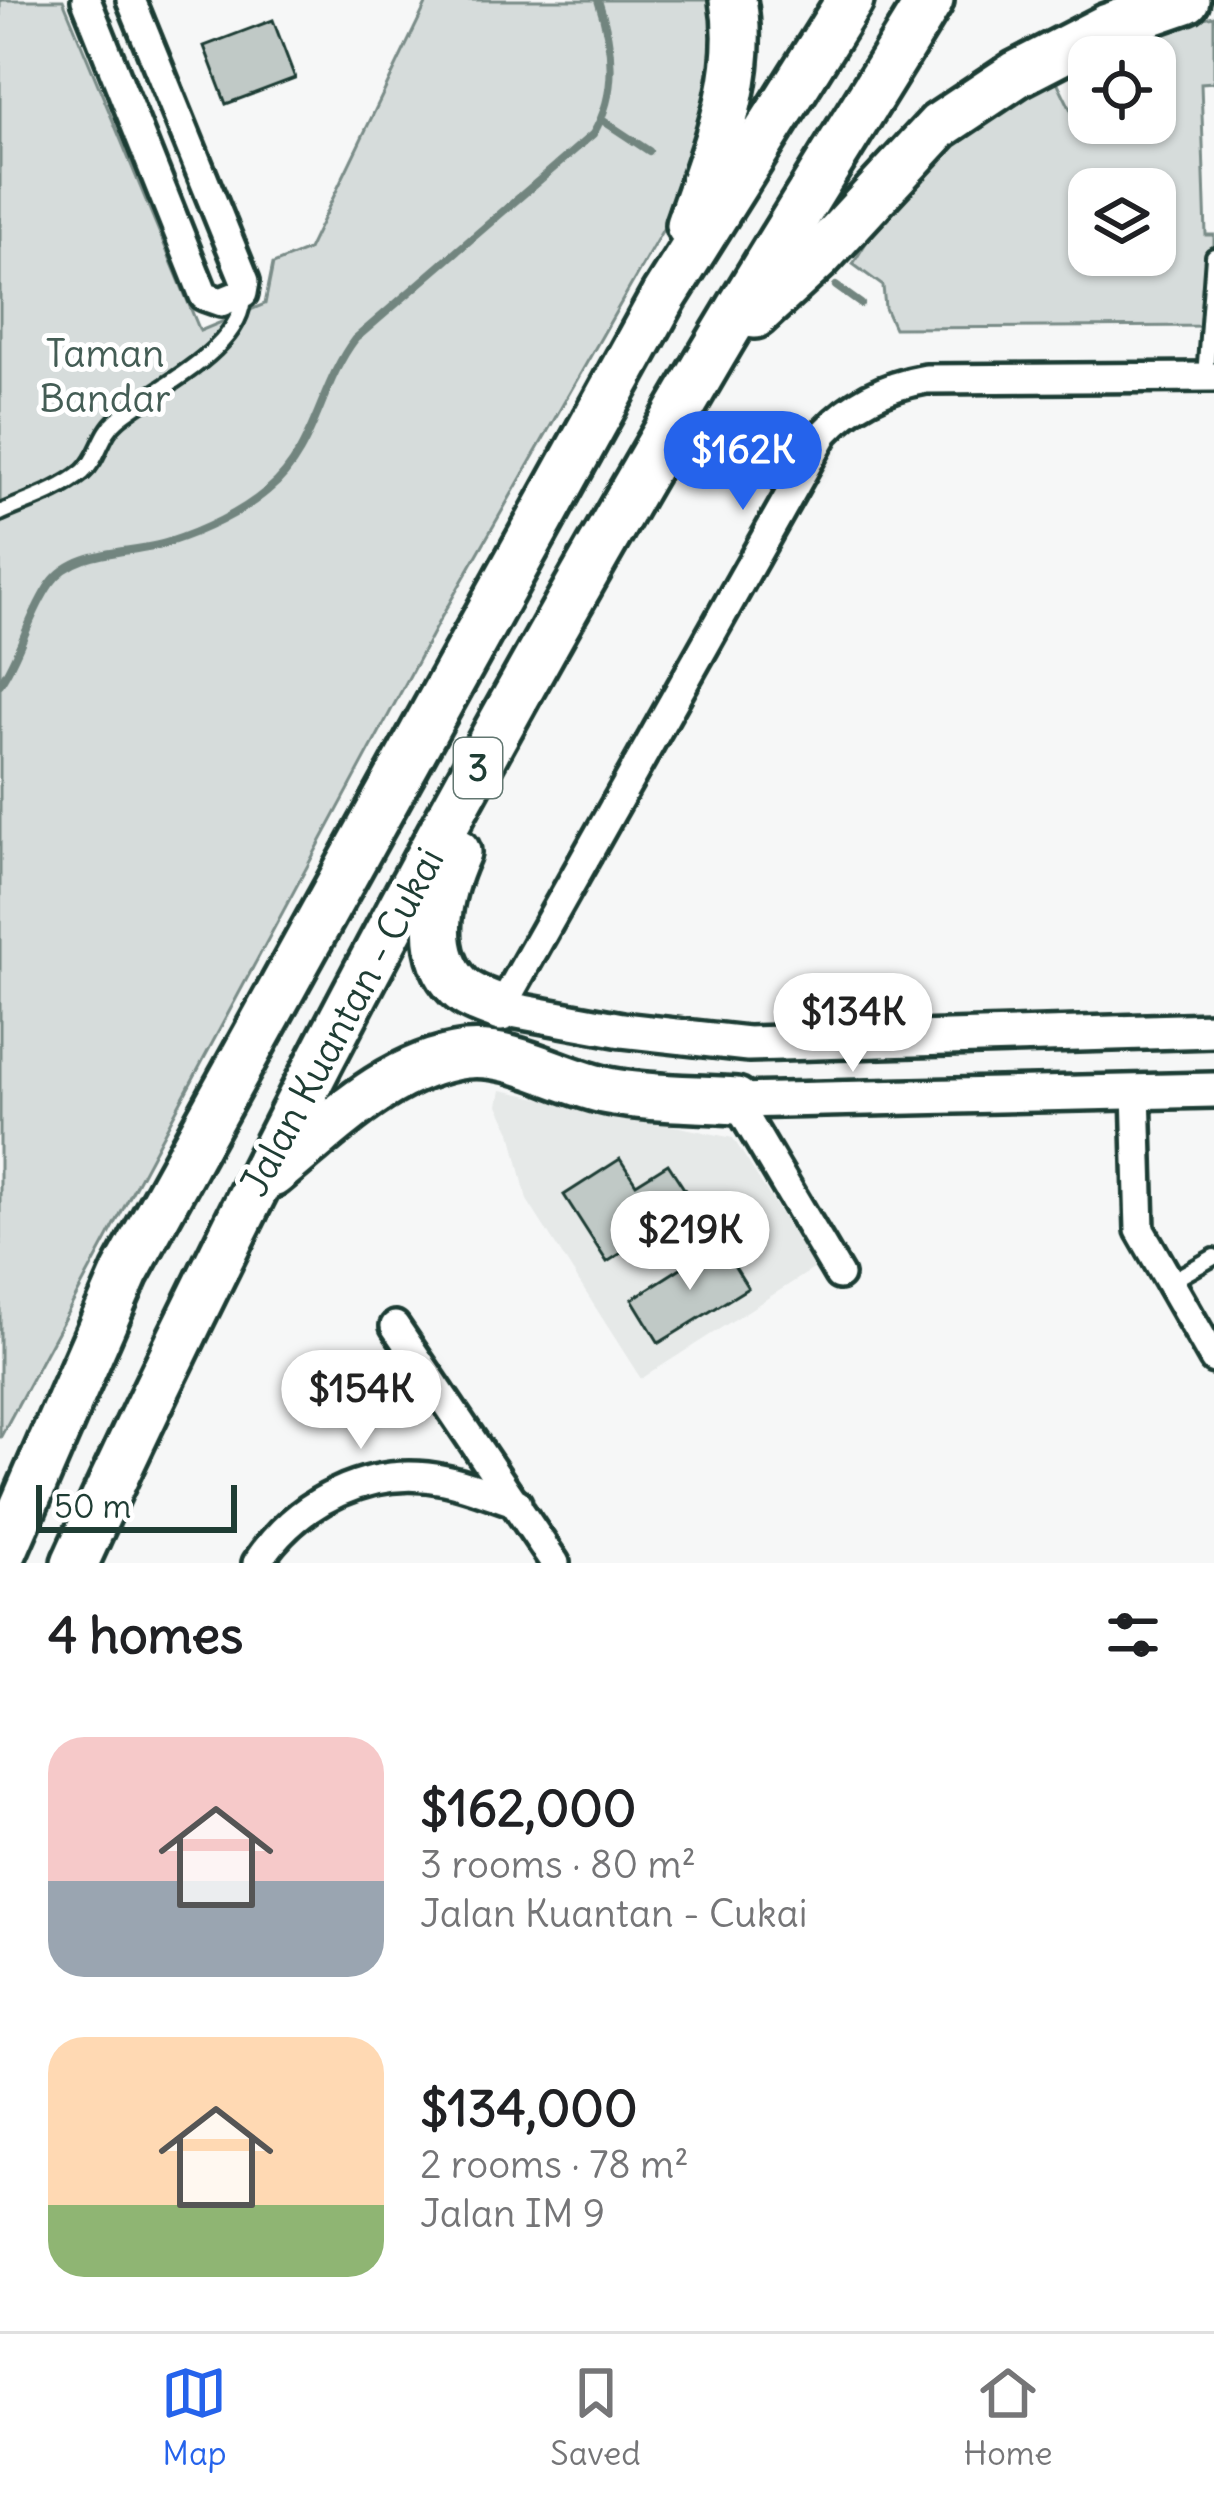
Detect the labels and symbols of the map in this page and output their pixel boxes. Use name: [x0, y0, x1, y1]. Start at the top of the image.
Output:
park label: Taman Bandar: [39, 329, 171, 423]
pin: $162K: [659, 411, 827, 513]
road number: 3: [454, 738, 502, 798]
street label: Jalan Kuantan - Cukai: [229, 839, 455, 1205]
pin: $134K: [769, 973, 937, 1075]
pin: $219K: [606, 1191, 774, 1293]
pin: $154K: [277, 1350, 445, 1452]
scale bar: [36, 1479, 237, 1532]

